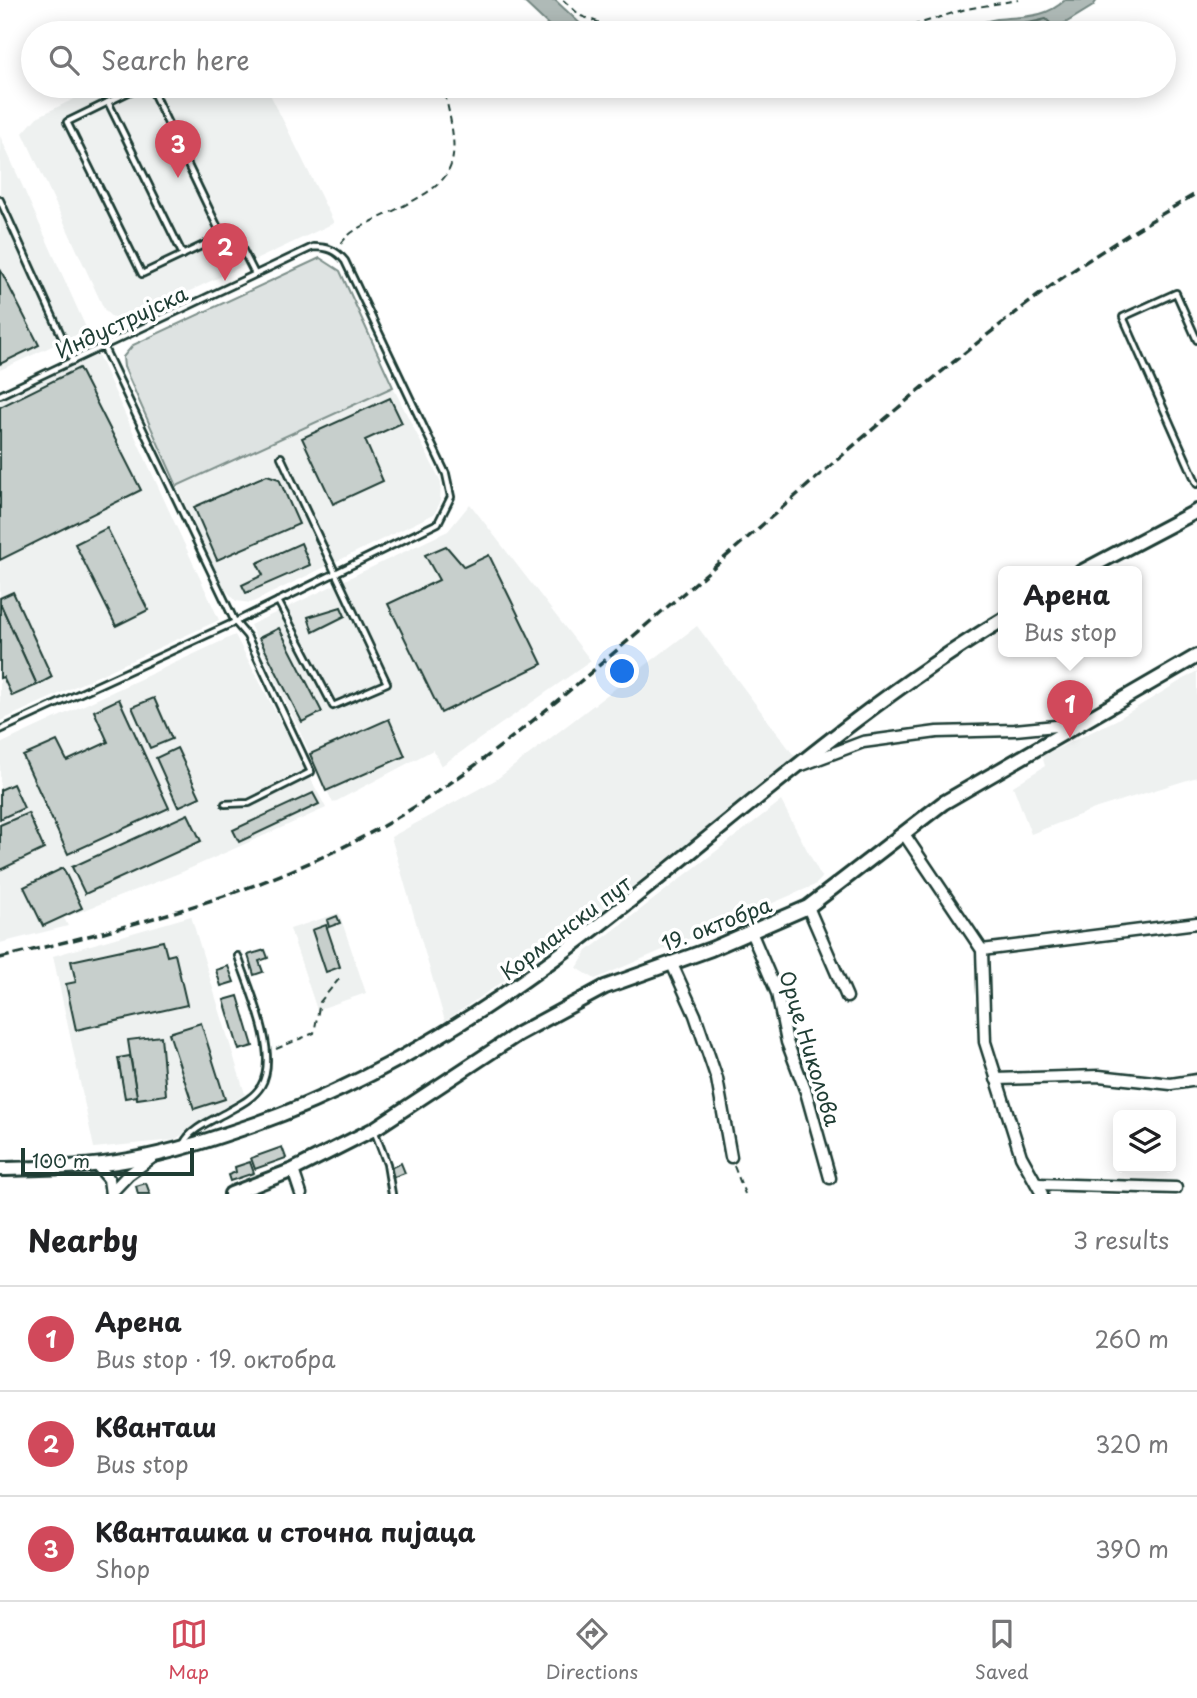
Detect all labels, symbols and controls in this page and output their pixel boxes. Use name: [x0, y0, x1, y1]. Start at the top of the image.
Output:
search box: [21, 21, 1176, 98]
text: Search here: [101, 40, 250, 79]
icon: search: [45, 41, 83, 79]
pin: 3: [155, 120, 201, 178]
pin: 2: [202, 223, 248, 281]
street label: Индустријска: [50, 276, 192, 366]
popup: [998, 566, 1142, 657]
text: Арена: [1023, 575, 1110, 614]
text: Bus stop: [1023, 614, 1117, 649]
your location: [605, 654, 639, 688]
pin: 1: [1047, 680, 1093, 738]
street label: Кормански пут: [492, 866, 638, 987]
street label: 19. октобра: [656, 887, 776, 959]
street label: Орце Николова: [772, 966, 850, 1130]
map controls: [1113, 1110, 1176, 1173]
button: layers: [1113, 1110, 1176, 1173]
scale bar: [21, 1145, 194, 1177]
text: 100 m: [32, 1146, 90, 1174]
text: Nearby: [28, 1217, 138, 1262]
text: 3 results: [1073, 1222, 1169, 1257]
text: Арена: [95, 1302, 182, 1341]
text: 1: [46, 1321, 57, 1356]
text: 260 m: [1094, 1321, 1169, 1356]
text: Bus stop · 19. октобра: [95, 1341, 336, 1376]
text: Кванташ: [95, 1407, 216, 1446]
text: 2: [43, 1426, 59, 1461]
text: 320 m: [1095, 1426, 1169, 1461]
text: Bus stop: [95, 1446, 189, 1481]
text: Кванташка и сточна пијаца: [95, 1512, 476, 1551]
text: 3: [43, 1531, 59, 1566]
text: 390 m: [1095, 1531, 1169, 1566]
text: Shop: [95, 1551, 150, 1586]
tab: Map: [168, 1615, 209, 1685]
tab: Directions: [546, 1615, 638, 1685]
tab: Saved: [975, 1615, 1029, 1685]

